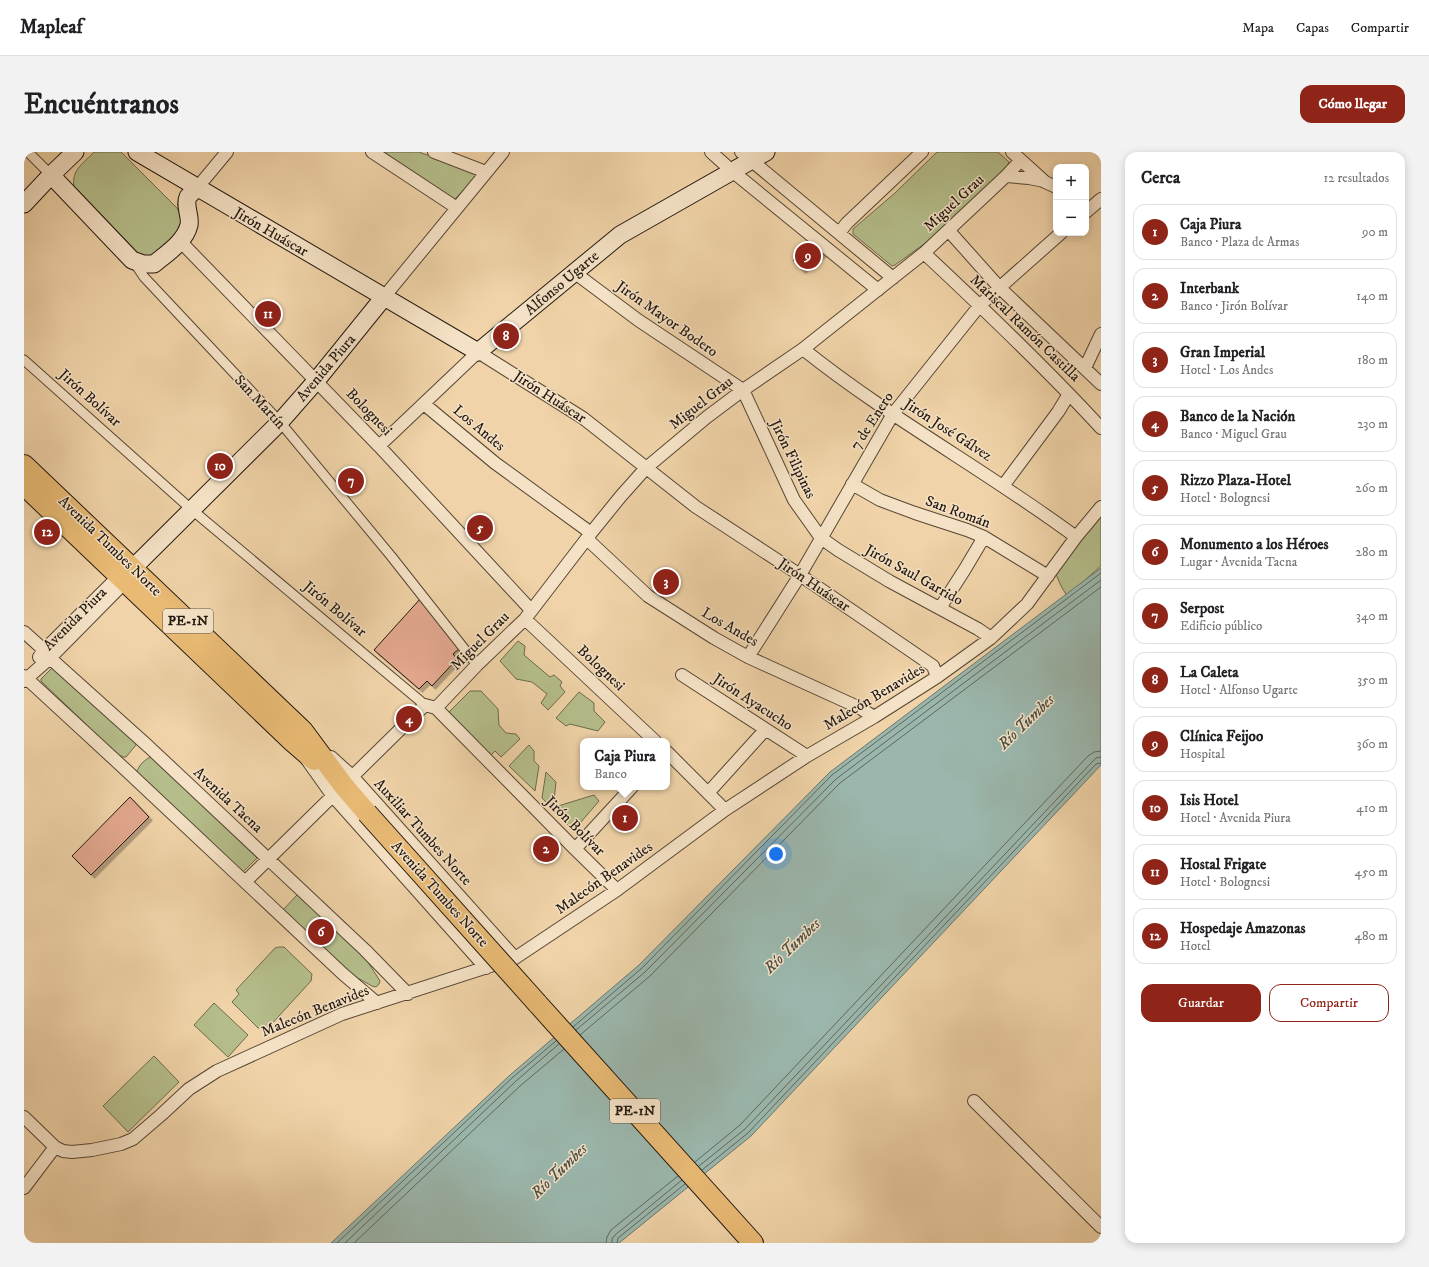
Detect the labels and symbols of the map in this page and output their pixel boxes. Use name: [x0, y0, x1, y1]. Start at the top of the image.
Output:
street label: Miguel Grau: [920, 170, 988, 236]
street label: Jirón Huáscar: [229, 202, 312, 261]
pin: 9: [795, 241, 821, 271]
street label: Alfonso Ugarte: [521, 247, 603, 319]
street label: Mariscal Ramón Castilla: [966, 270, 1085, 386]
street label: Jirón Mayor Bodero: [611, 276, 722, 361]
pin: 11: [255, 299, 281, 329]
pin: 8: [493, 321, 519, 351]
street label: Avenida Piura: [292, 330, 360, 406]
street label: Jirón Bolívar: [53, 364, 125, 431]
street label: Jirón Huáscar: [508, 365, 590, 428]
street label: San Martín: [230, 371, 290, 433]
street label: Miguel Grau: [665, 372, 737, 434]
street label: Bolognesi: [342, 384, 396, 440]
street label: 7 de Enero: [846, 388, 898, 454]
street label: Jirón José Gálvez: [899, 393, 996, 466]
street label: Los Andes: [449, 401, 509, 455]
street label: Jirón Filipinas: [765, 415, 820, 502]
pin: 10: [207, 451, 233, 481]
pin: 7: [338, 466, 364, 496]
street label: San Román: [923, 491, 993, 533]
street label: Avenida Tumbes Norte: [54, 492, 166, 600]
pin: 5: [467, 513, 493, 543]
pin: 12: [34, 517, 60, 547]
street label: Jirón Saul Garrido: [860, 539, 966, 610]
street label: Jirón Huáscar: [773, 553, 854, 616]
pin: 3: [653, 567, 679, 597]
street label: Jirón Bolívar: [298, 576, 371, 641]
street label: Avenida Piura: [39, 583, 111, 655]
street label: Los Andes: [698, 603, 762, 651]
street label: Miguel Grau: [447, 608, 513, 674]
road number: PE-1N: [163, 609, 213, 633]
street label: Bolognesi: [573, 641, 629, 695]
street label: Malecón Benavides: [820, 659, 928, 735]
street label: Jirón Ayacucho: [708, 668, 797, 735]
water label: Río Tumbes: [993, 689, 1059, 755]
pin: 4: [396, 704, 422, 734]
street label: Avenida Tacna: [189, 763, 267, 837]
street label: Auxiliar Tumbes Norte: [370, 775, 476, 889]
street label: Jirón Bolívar: [540, 791, 609, 860]
pin: 1: [612, 803, 638, 833]
pin: 2: [533, 834, 559, 864]
street label: Avenida Tumbes Norte: [387, 837, 493, 951]
street label: Malecón Benavides: [552, 837, 656, 919]
your location: [766, 844, 786, 864]
water label: Río Tumbes: [759, 913, 825, 979]
pin: 6: [308, 917, 334, 947]
street label: Malecón Benavides: [258, 981, 372, 1041]
road number: PE-1N: [610, 1099, 660, 1123]
water label: Río Tumbes: [526, 1138, 592, 1204]

